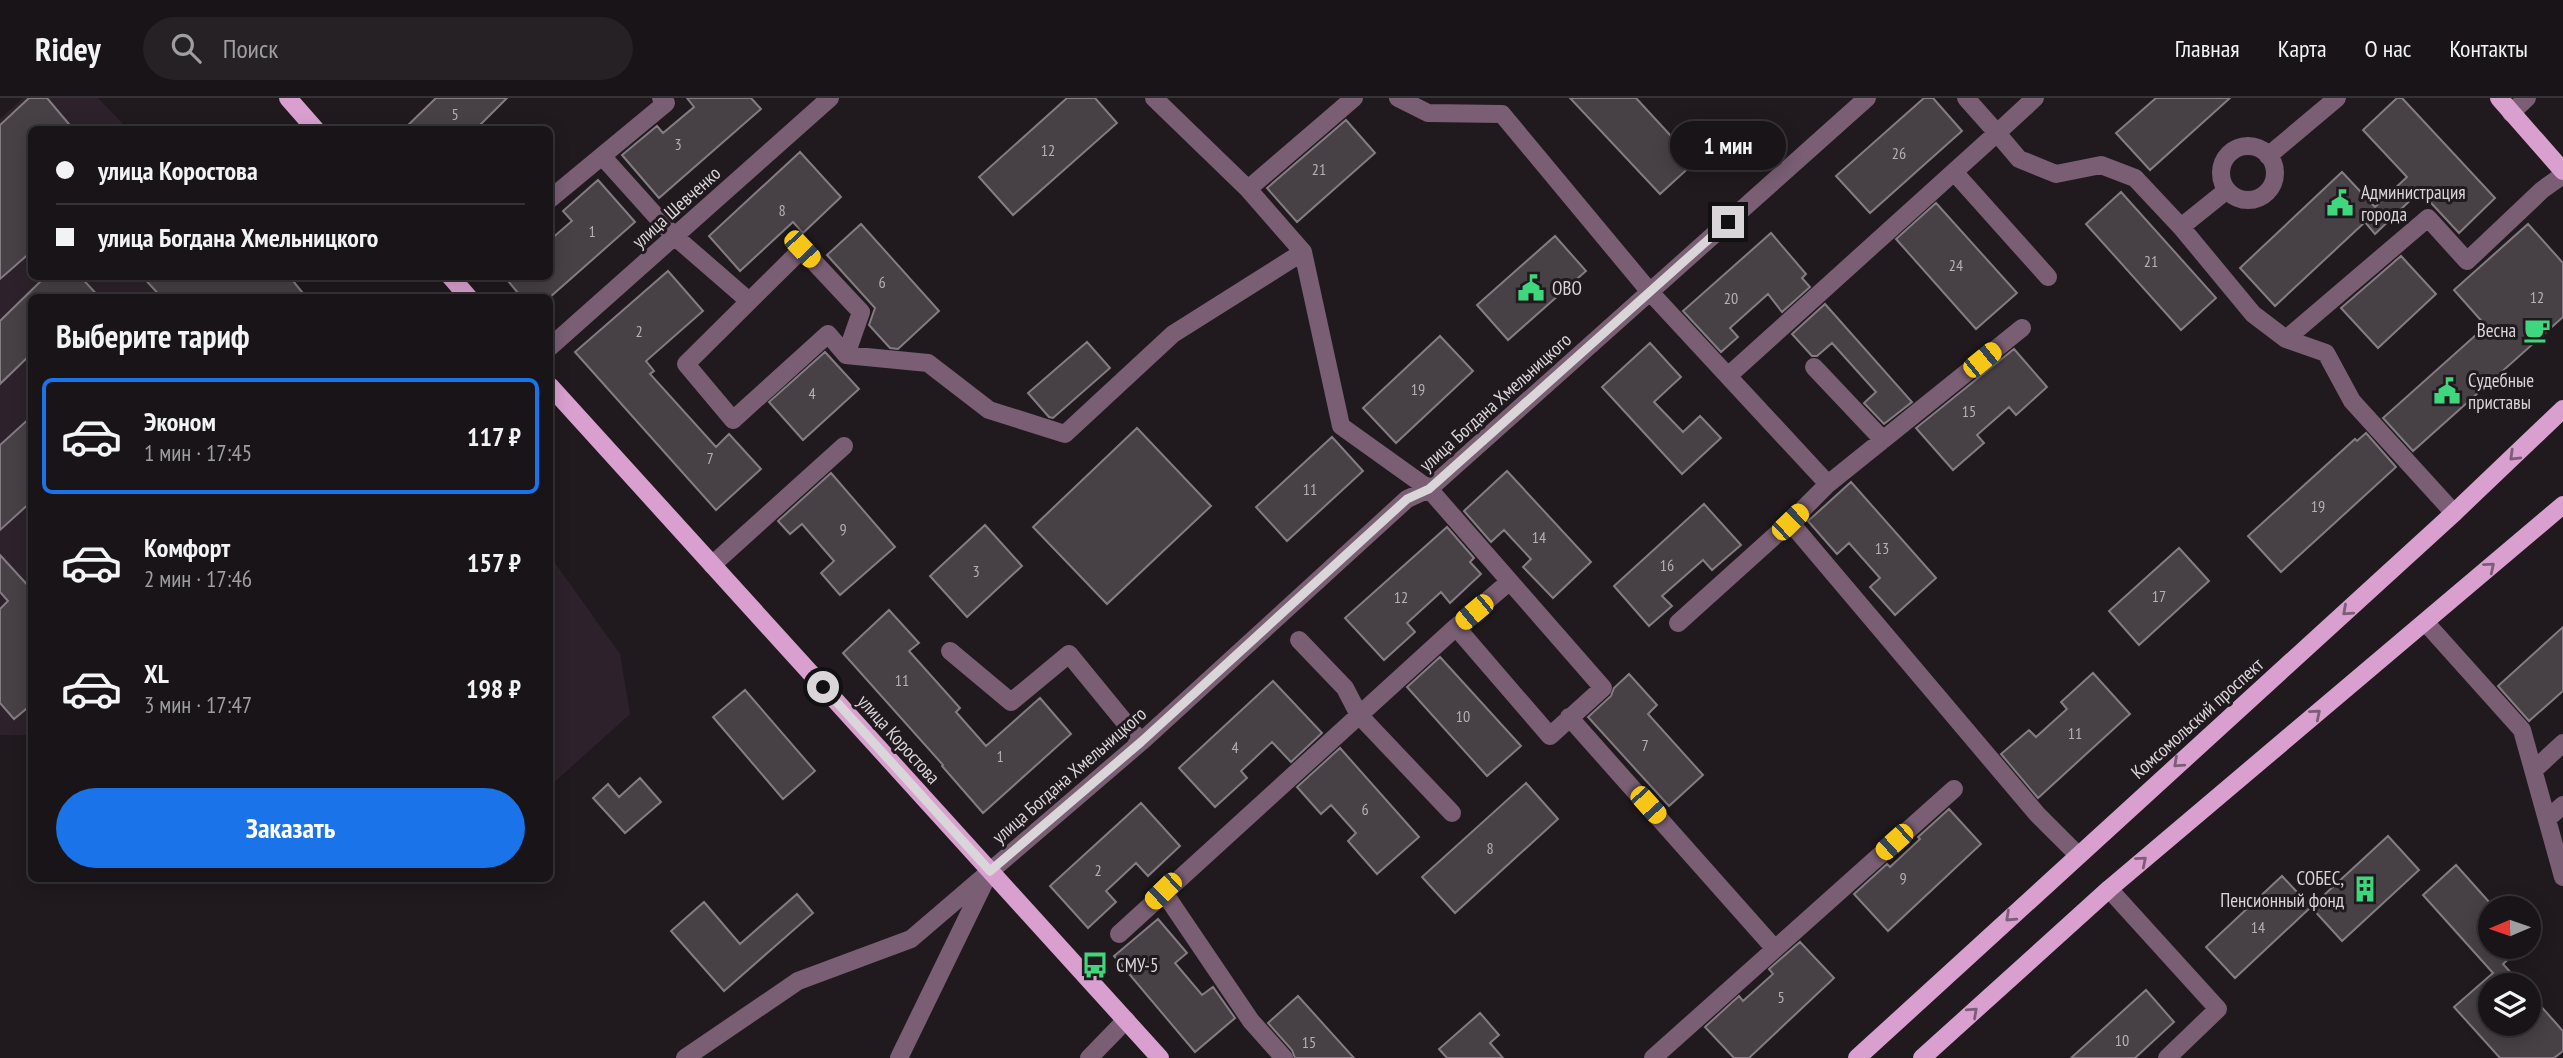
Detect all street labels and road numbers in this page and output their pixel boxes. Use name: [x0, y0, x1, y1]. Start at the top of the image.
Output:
street label: улица Шевченко: [627, 161, 725, 253]
street label: улица Богдана Хмельницкого: [1414, 327, 1576, 477]
street label: Комсомольский проспект: [2126, 652, 2269, 784]
street label: улица Коростова: [853, 689, 945, 789]
street label: улица Богдана Хмельницкого: [987, 702, 1151, 848]

